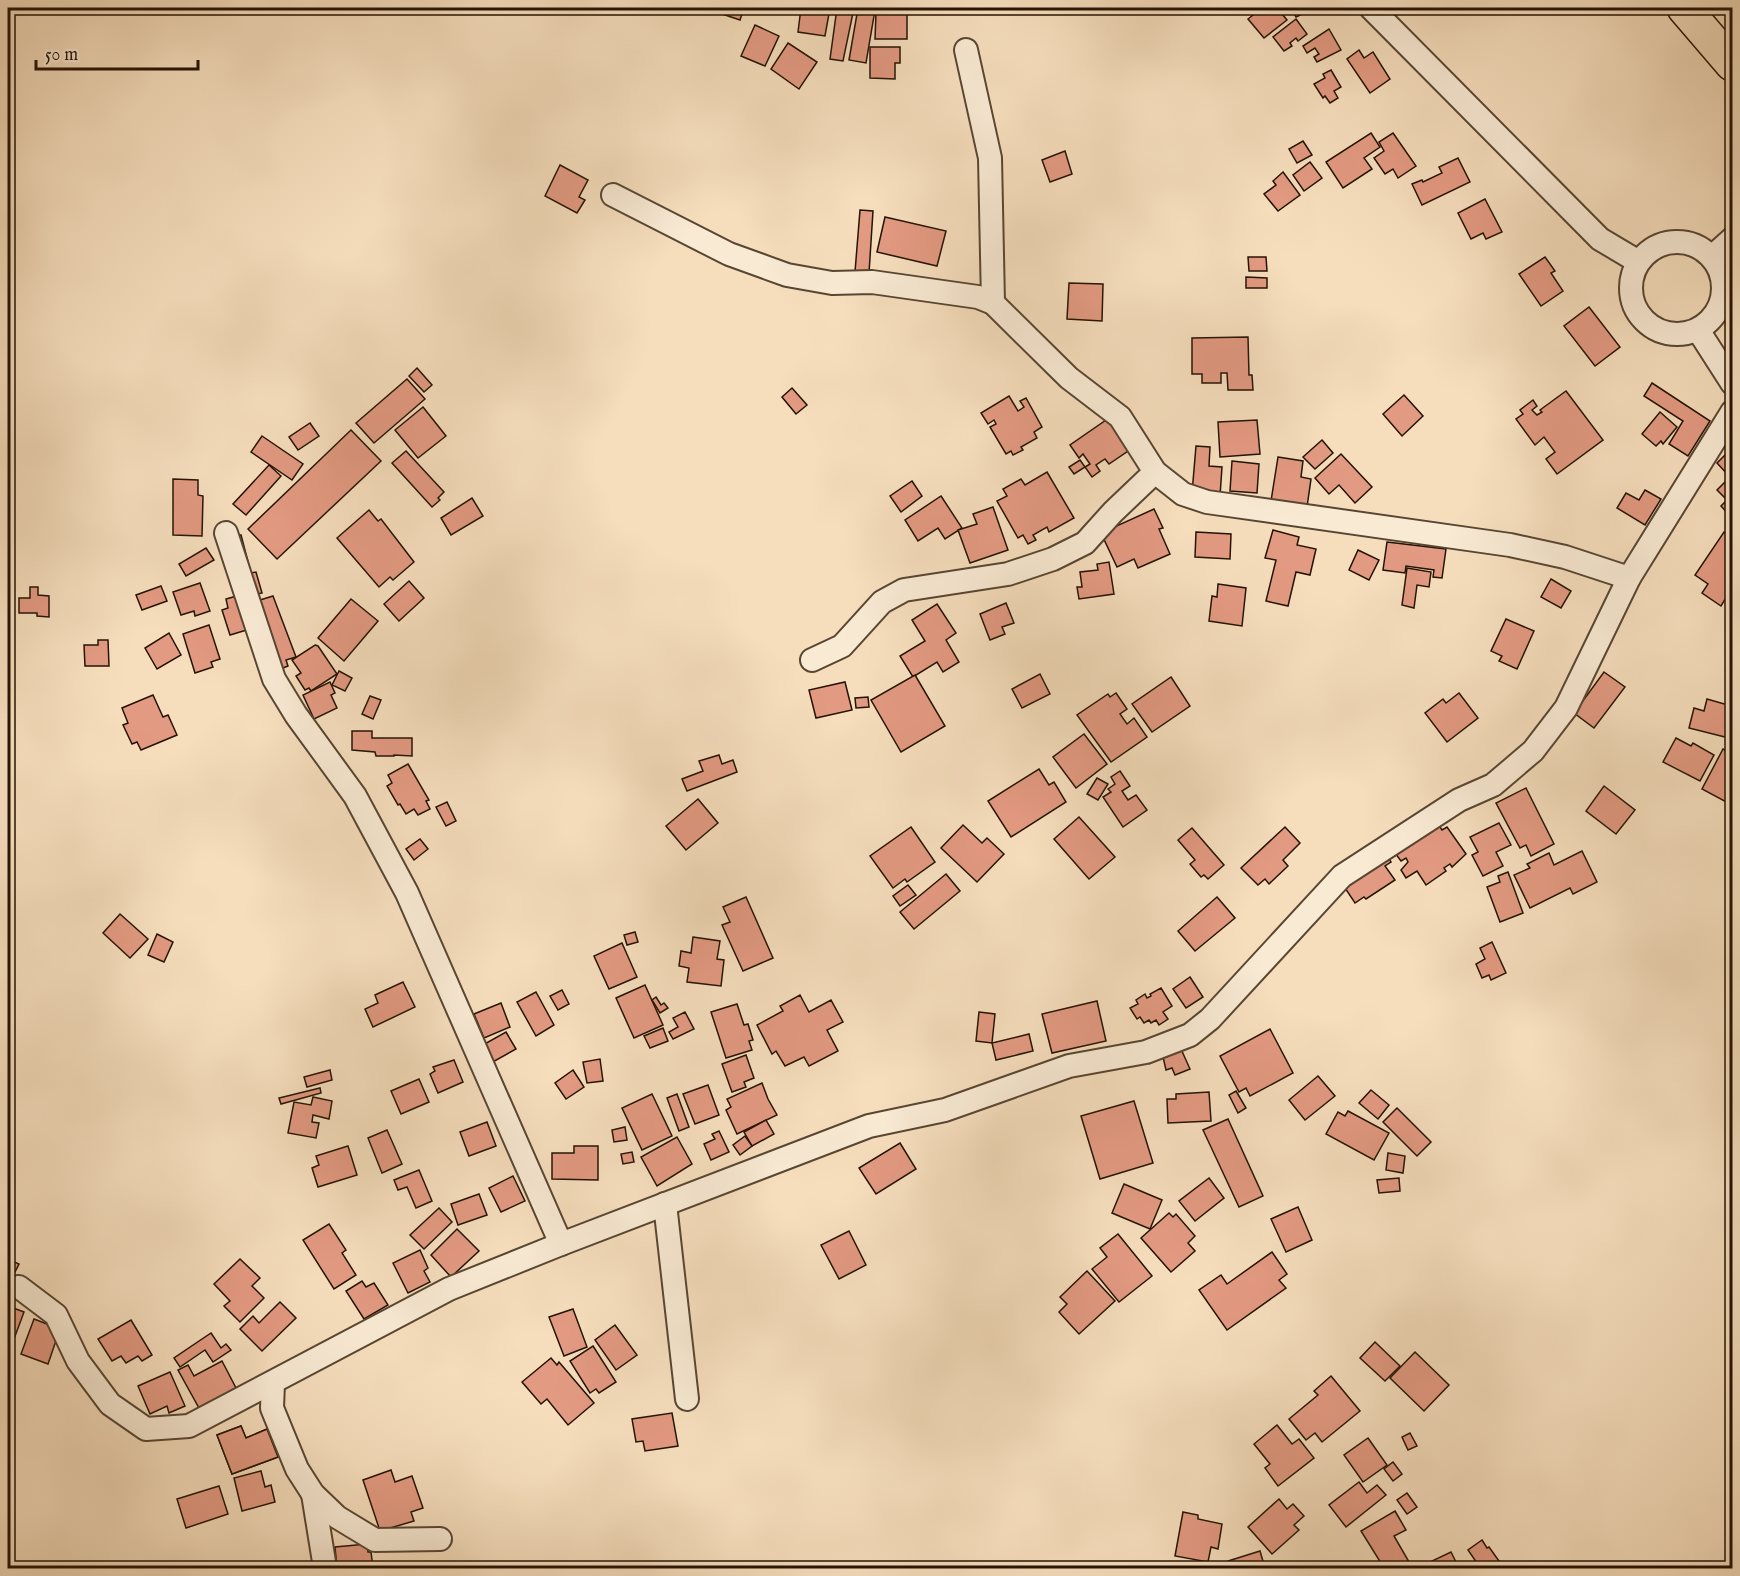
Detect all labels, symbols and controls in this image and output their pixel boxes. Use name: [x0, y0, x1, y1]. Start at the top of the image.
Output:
scale bar: [36, 33, 198, 71]
text: 50 m: [45, 44, 78, 67]

